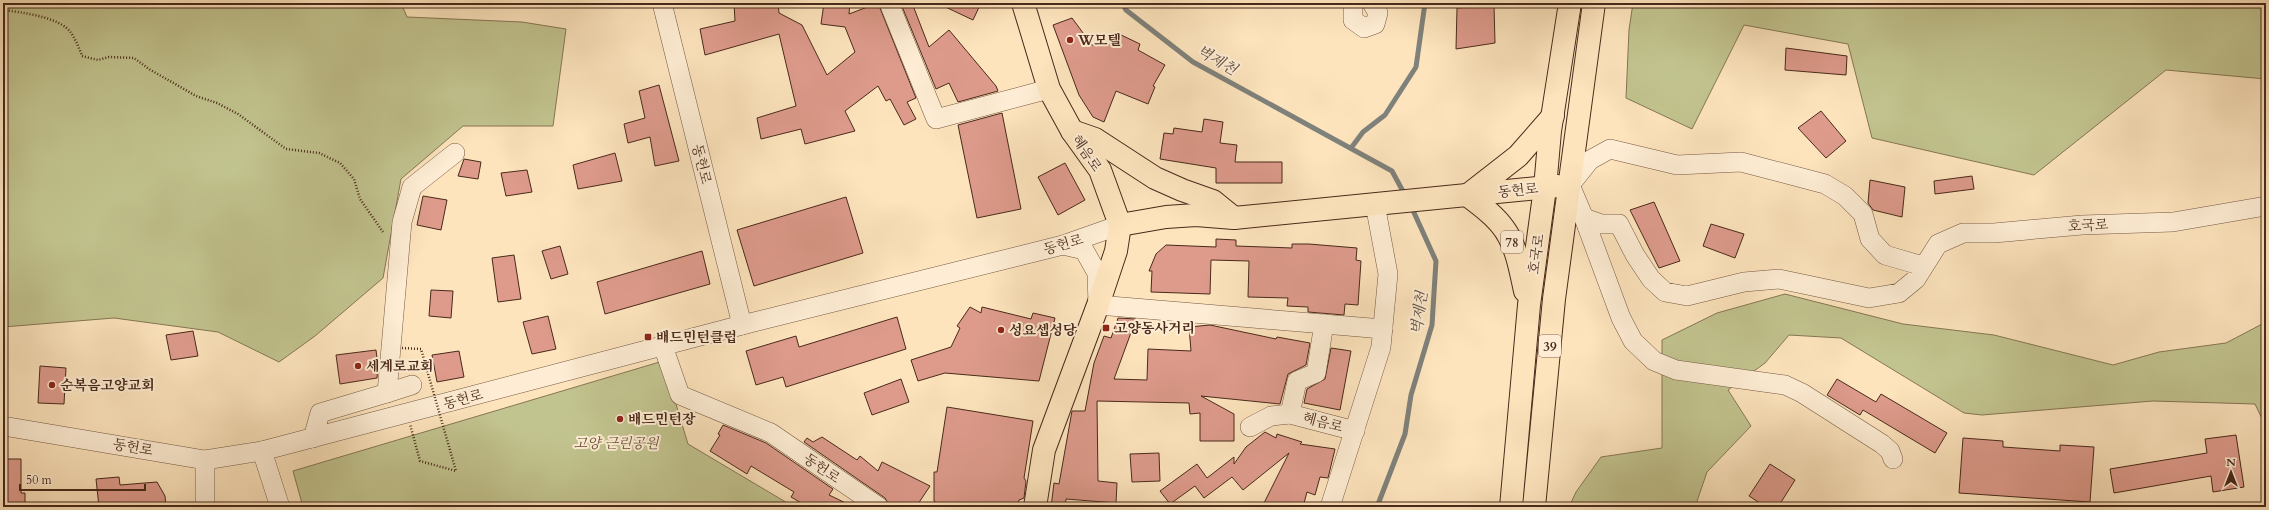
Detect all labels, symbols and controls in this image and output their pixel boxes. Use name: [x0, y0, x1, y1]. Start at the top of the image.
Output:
place label: W모텔: [1077, 31, 1121, 50]
marker: W모텔: [1065, 35, 1075, 45]
water label: 벽제천: [1193, 40, 1242, 80]
street label: 혜음로: [1067, 131, 1106, 176]
street label: 동헌로: [687, 142, 716, 187]
street label: 동헌로: [1497, 179, 1540, 202]
street label: 호국로: [2067, 215, 2109, 236]
street label: 동헌로: [1041, 230, 1086, 259]
road number: 78: [1501, 231, 1523, 253]
street label: 호국로: [1524, 232, 1549, 275]
water label: 벽제천: [1406, 289, 1432, 336]
place label: 고양동사거리: [1114, 319, 1195, 338]
place label: 성요셉성당: [1009, 321, 1077, 340]
marker: 고양동사거리: [1101, 323, 1111, 333]
marker: 성요셉성당: [996, 325, 1006, 335]
place label: 배드민턴클럽: [656, 328, 737, 347]
marker: 배드민턴클럽: [643, 332, 653, 342]
road number: 39: [1539, 335, 1561, 357]
place label: 세계로교회: [366, 357, 434, 376]
marker: 세계로교회: [353, 361, 363, 371]
place label: 순복음고양교회: [60, 376, 155, 395]
marker: 순복음고양교회: [47, 380, 57, 390]
street label: 동헌로: [441, 385, 486, 414]
street label: 혜음로: [1301, 408, 1345, 437]
place label: 배드민턴장: [628, 410, 696, 429]
marker: 배드민턴장: [615, 414, 625, 424]
park label: 고양 근린공원: [573, 434, 660, 453]
street label: 동헌로: [111, 435, 155, 460]
street label: 동헌로: [800, 449, 844, 488]
north arrow: [2211, 452, 2251, 492]
text: N: [2226, 455, 2236, 470]
scale bar: [20, 466, 145, 492]
text: 50 m: [26, 472, 53, 488]

